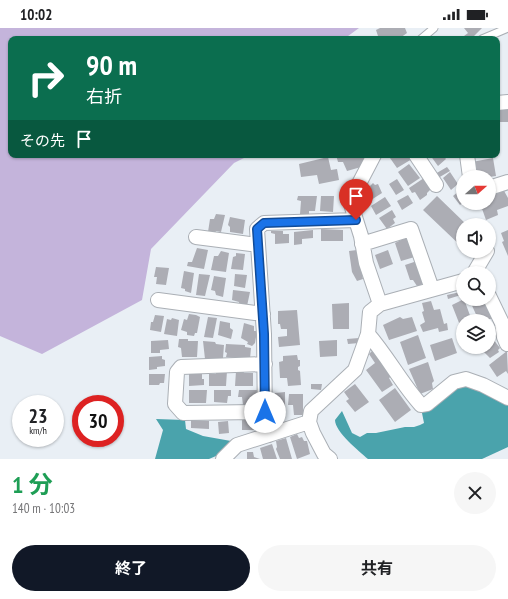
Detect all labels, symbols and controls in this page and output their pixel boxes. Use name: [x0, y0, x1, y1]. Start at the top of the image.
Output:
text: 10:02: [20, 5, 52, 24]
text: 90 m: [86, 46, 137, 83]
icon: right: [20, 52, 72, 104]
text: 右折: [86, 85, 122, 108]
icon: arrive: [73, 128, 95, 150]
text: その先: [20, 131, 65, 150]
north arrow: [456, 170, 496, 210]
map controls: [456, 170, 496, 354]
pin: [339, 179, 373, 220]
icon: arrive: [345, 185, 367, 207]
button: sound: [456, 218, 496, 258]
button: search: [456, 266, 496, 306]
button: layers: [456, 314, 496, 354]
position arrow: [244, 391, 286, 433]
speed limit sign: 30: [72, 395, 124, 447]
text: 23: [28, 403, 48, 429]
text: km/h: [29, 424, 47, 437]
text: 1 分: [12, 469, 52, 500]
button: close: [454, 472, 496, 514]
text: 140 m · 10:03: [12, 500, 75, 517]
button: 終了: [12, 545, 250, 591]
button: 共有: [258, 545, 496, 591]

